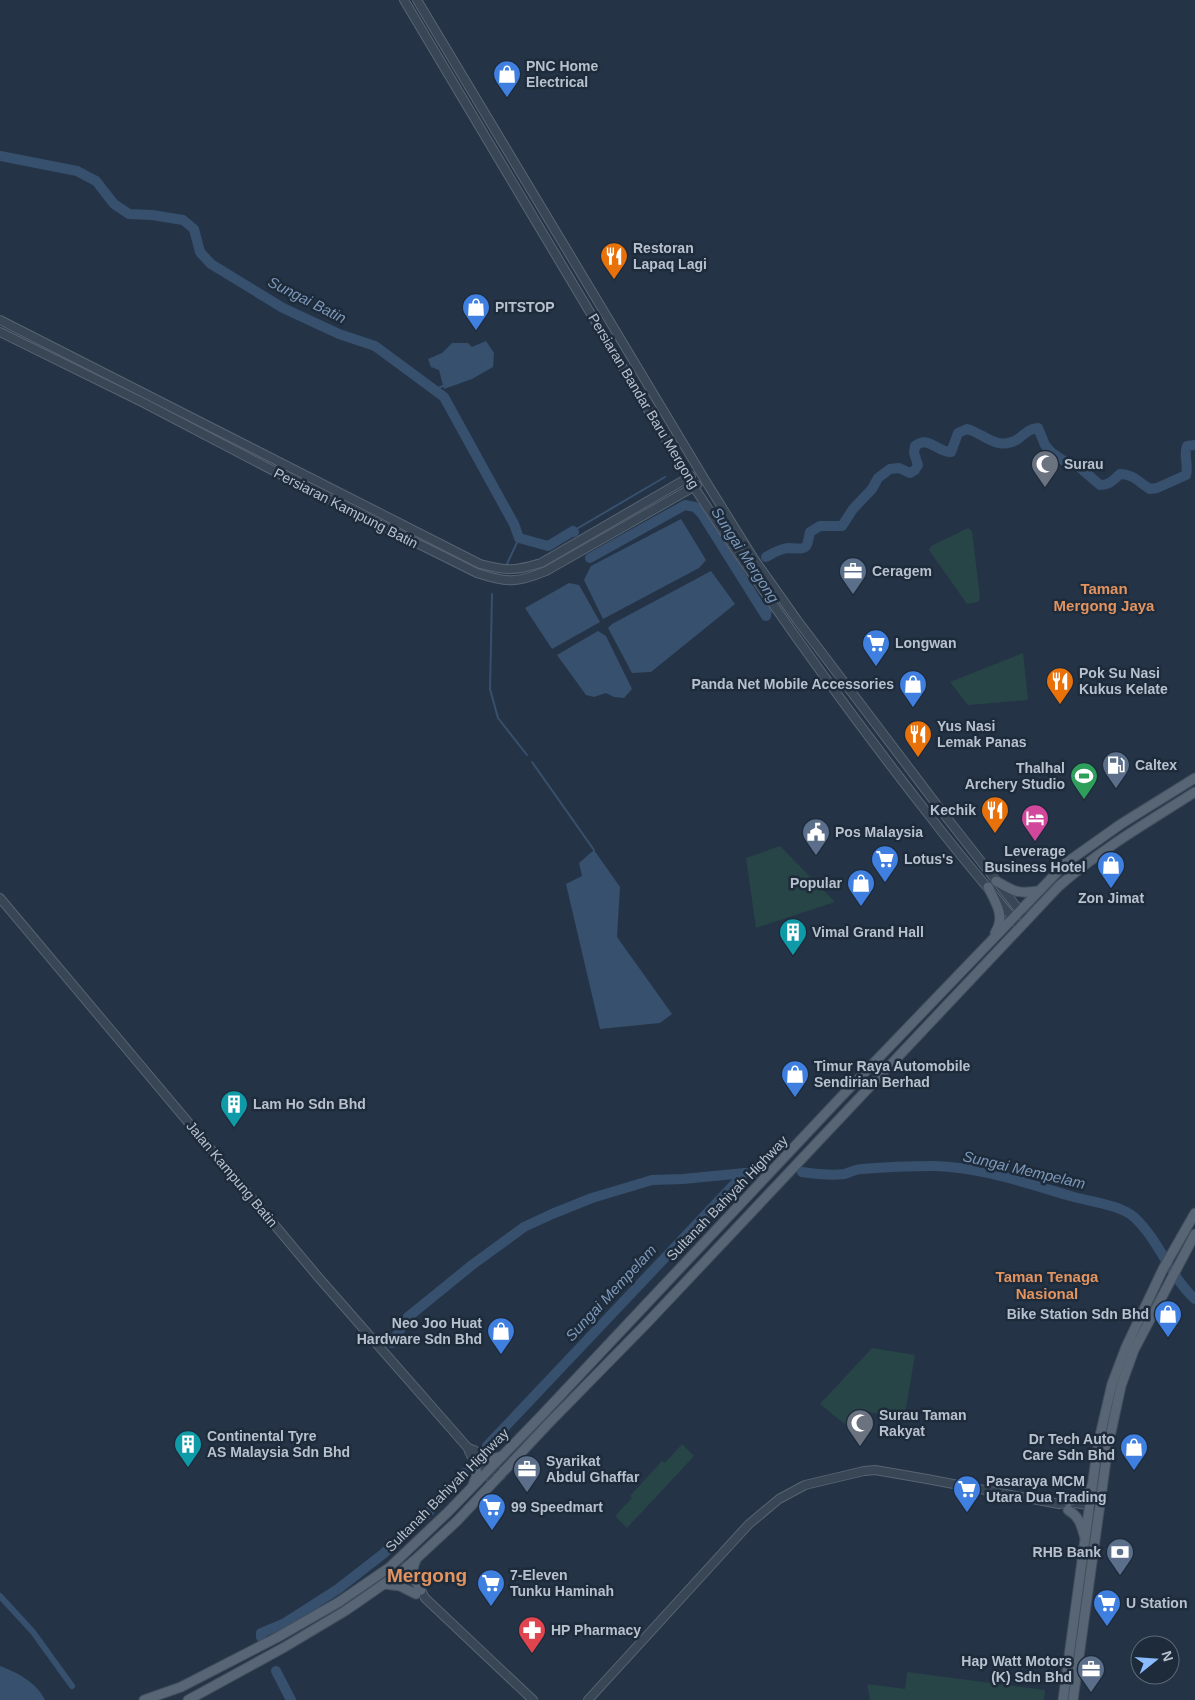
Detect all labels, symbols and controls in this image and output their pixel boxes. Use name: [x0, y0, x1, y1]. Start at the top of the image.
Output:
place label: PNC Home Electrical: [526, 58, 599, 90]
shop icon: PNC Home Electrical: [492, 59, 522, 98]
place label: Restoran Lapaq Lagi: [633, 240, 707, 272]
restaurant icon: Restoran Lapaq Lagi: [599, 241, 629, 280]
water label: Sungai Batin: [265, 273, 349, 326]
shop icon: PITSTOP: [461, 292, 491, 331]
place label: PITSTOP: [495, 299, 555, 315]
street label: Persiaran Bandar Baru Mergong: [585, 310, 703, 492]
mosque icon: Surau: [1030, 449, 1060, 488]
place label: Surau: [1064, 456, 1104, 472]
street label: Persiaran Kampung Batin: [271, 465, 421, 551]
water label: Sungai Mergong: [708, 504, 783, 606]
office icon: Ceragem: [838, 556, 868, 595]
place label: Ceragem: [872, 563, 932, 579]
district label: Taman Mergong Jaya: [1054, 580, 1155, 614]
supermarket icon: Longwan: [861, 628, 891, 667]
place label: Longwan: [895, 635, 956, 651]
place label: Pok Su Nasi Kukus Kelate: [1079, 665, 1168, 697]
restaurant icon: Pok Su Nasi Kukus Kelate: [1045, 666, 1075, 705]
shop icon: Panda Net Mobile Accessories: [898, 669, 928, 708]
place label: Panda Net Mobile Accessories: [691, 676, 894, 692]
place label: Yus Nasi Lemak Panas: [937, 718, 1027, 750]
restaurant icon: Yus Nasi Lemak Panas: [903, 719, 933, 758]
fuel station icon: Caltex: [1101, 750, 1131, 789]
place label: Caltex: [1135, 757, 1177, 773]
place label: Thalhal Archery Studio: [965, 760, 1065, 792]
sports icon: Thalhal Archery Studio: [1069, 761, 1099, 800]
restaurant icon: Kechik: [980, 795, 1010, 834]
place label: Kechik: [930, 802, 976, 818]
hotel icon: Leverage Business Hotel: [1020, 803, 1050, 842]
public building icon: Pos Malaysia: [801, 817, 831, 856]
place label: Pos Malaysia: [835, 824, 923, 840]
place label: Leverage Business Hotel: [984, 843, 1086, 875]
supermarket icon: Lotus's: [870, 844, 900, 883]
shop icon: Zon Jimat: [1096, 850, 1126, 889]
place label: Lotus's: [904, 851, 953, 867]
shop icon: Popular: [846, 868, 876, 907]
place label: Popular: [790, 875, 843, 891]
place label: Zon Jimat: [1078, 890, 1144, 906]
building icon: Vimal Grand Hall: [778, 917, 808, 956]
place label: Vimal Grand Hall: [812, 924, 924, 940]
place label: Timur Raya Automobile Sendirian Berhad: [814, 1058, 971, 1090]
shop icon: Timur Raya Automobile Sendirian Berhad: [780, 1059, 810, 1098]
building icon: Lam Ho Sdn Bhd: [219, 1089, 249, 1128]
place label: Lam Ho Sdn Bhd: [253, 1096, 366, 1112]
street label: Jalan Kampung Batin: [183, 1118, 281, 1230]
street label: Sultanah Bahiyah Highway: [663, 1132, 791, 1264]
water label: Sungai Mempelam: [961, 1147, 1087, 1192]
water label: Sungai Mempelam: [562, 1241, 659, 1344]
district label: Taman Tenaga Nasional: [996, 1268, 1099, 1302]
shop icon: Bike Station Sdn Bhd: [1153, 1299, 1183, 1338]
place label: Bike Station Sdn Bhd: [1007, 1306, 1149, 1322]
place label: Neo Joo Huat Hardware Sdn Bhd: [357, 1315, 482, 1347]
shop icon: Neo Joo Huat Hardware Sdn Bhd: [486, 1316, 516, 1355]
place label: Surau Taman Rakyat: [879, 1407, 967, 1439]
mosque icon: Surau Taman Rakyat: [845, 1408, 875, 1447]
street label: Sultanah Bahiyah Highway: [382, 1425, 512, 1555]
place label: Continental Tyre AS Malaysia Sdn Bhd: [207, 1428, 350, 1460]
building icon: Continental Tyre AS Malaysia Sdn Bhd: [173, 1429, 203, 1468]
place label: Dr Tech Auto Care Sdn Bhd: [1022, 1431, 1115, 1463]
shop icon: Dr Tech Auto Care Sdn Bhd: [1119, 1432, 1149, 1471]
place label: Syarikat Abdul Ghaffar: [546, 1453, 640, 1485]
office icon: Syarikat Abdul Ghaffar: [512, 1454, 542, 1493]
place label: Pasaraya MCM Utara Dua Trading: [986, 1473, 1107, 1505]
supermarket icon: Pasaraya MCM Utara Dua Trading: [952, 1474, 982, 1513]
supermarket icon: 99 Speedmart: [477, 1492, 507, 1531]
place label: 99 Speedmart: [511, 1499, 603, 1515]
bank icon: RHB Bank: [1105, 1537, 1135, 1576]
place label: RHB Bank: [1033, 1544, 1101, 1560]
district label: Mergong: [387, 1565, 467, 1586]
place label: 7-Eleven Tunku Haminah: [510, 1567, 614, 1599]
supermarket icon: 7-Eleven Tunku Haminah: [476, 1568, 506, 1607]
supermarket icon: U Station: [1092, 1588, 1122, 1627]
place label: U Station: [1126, 1595, 1187, 1611]
pharmacy icon: HP Pharmacy: [517, 1615, 547, 1654]
place label: HP Pharmacy: [551, 1622, 641, 1638]
north arrow: [1130, 1635, 1180, 1685]
text: N: [1158, 1649, 1177, 1663]
place label: Hap Watt Motors (K) Sdn Bhd: [961, 1653, 1072, 1685]
office icon: Hap Watt Motors (K) Sdn Bhd: [1076, 1654, 1106, 1693]

